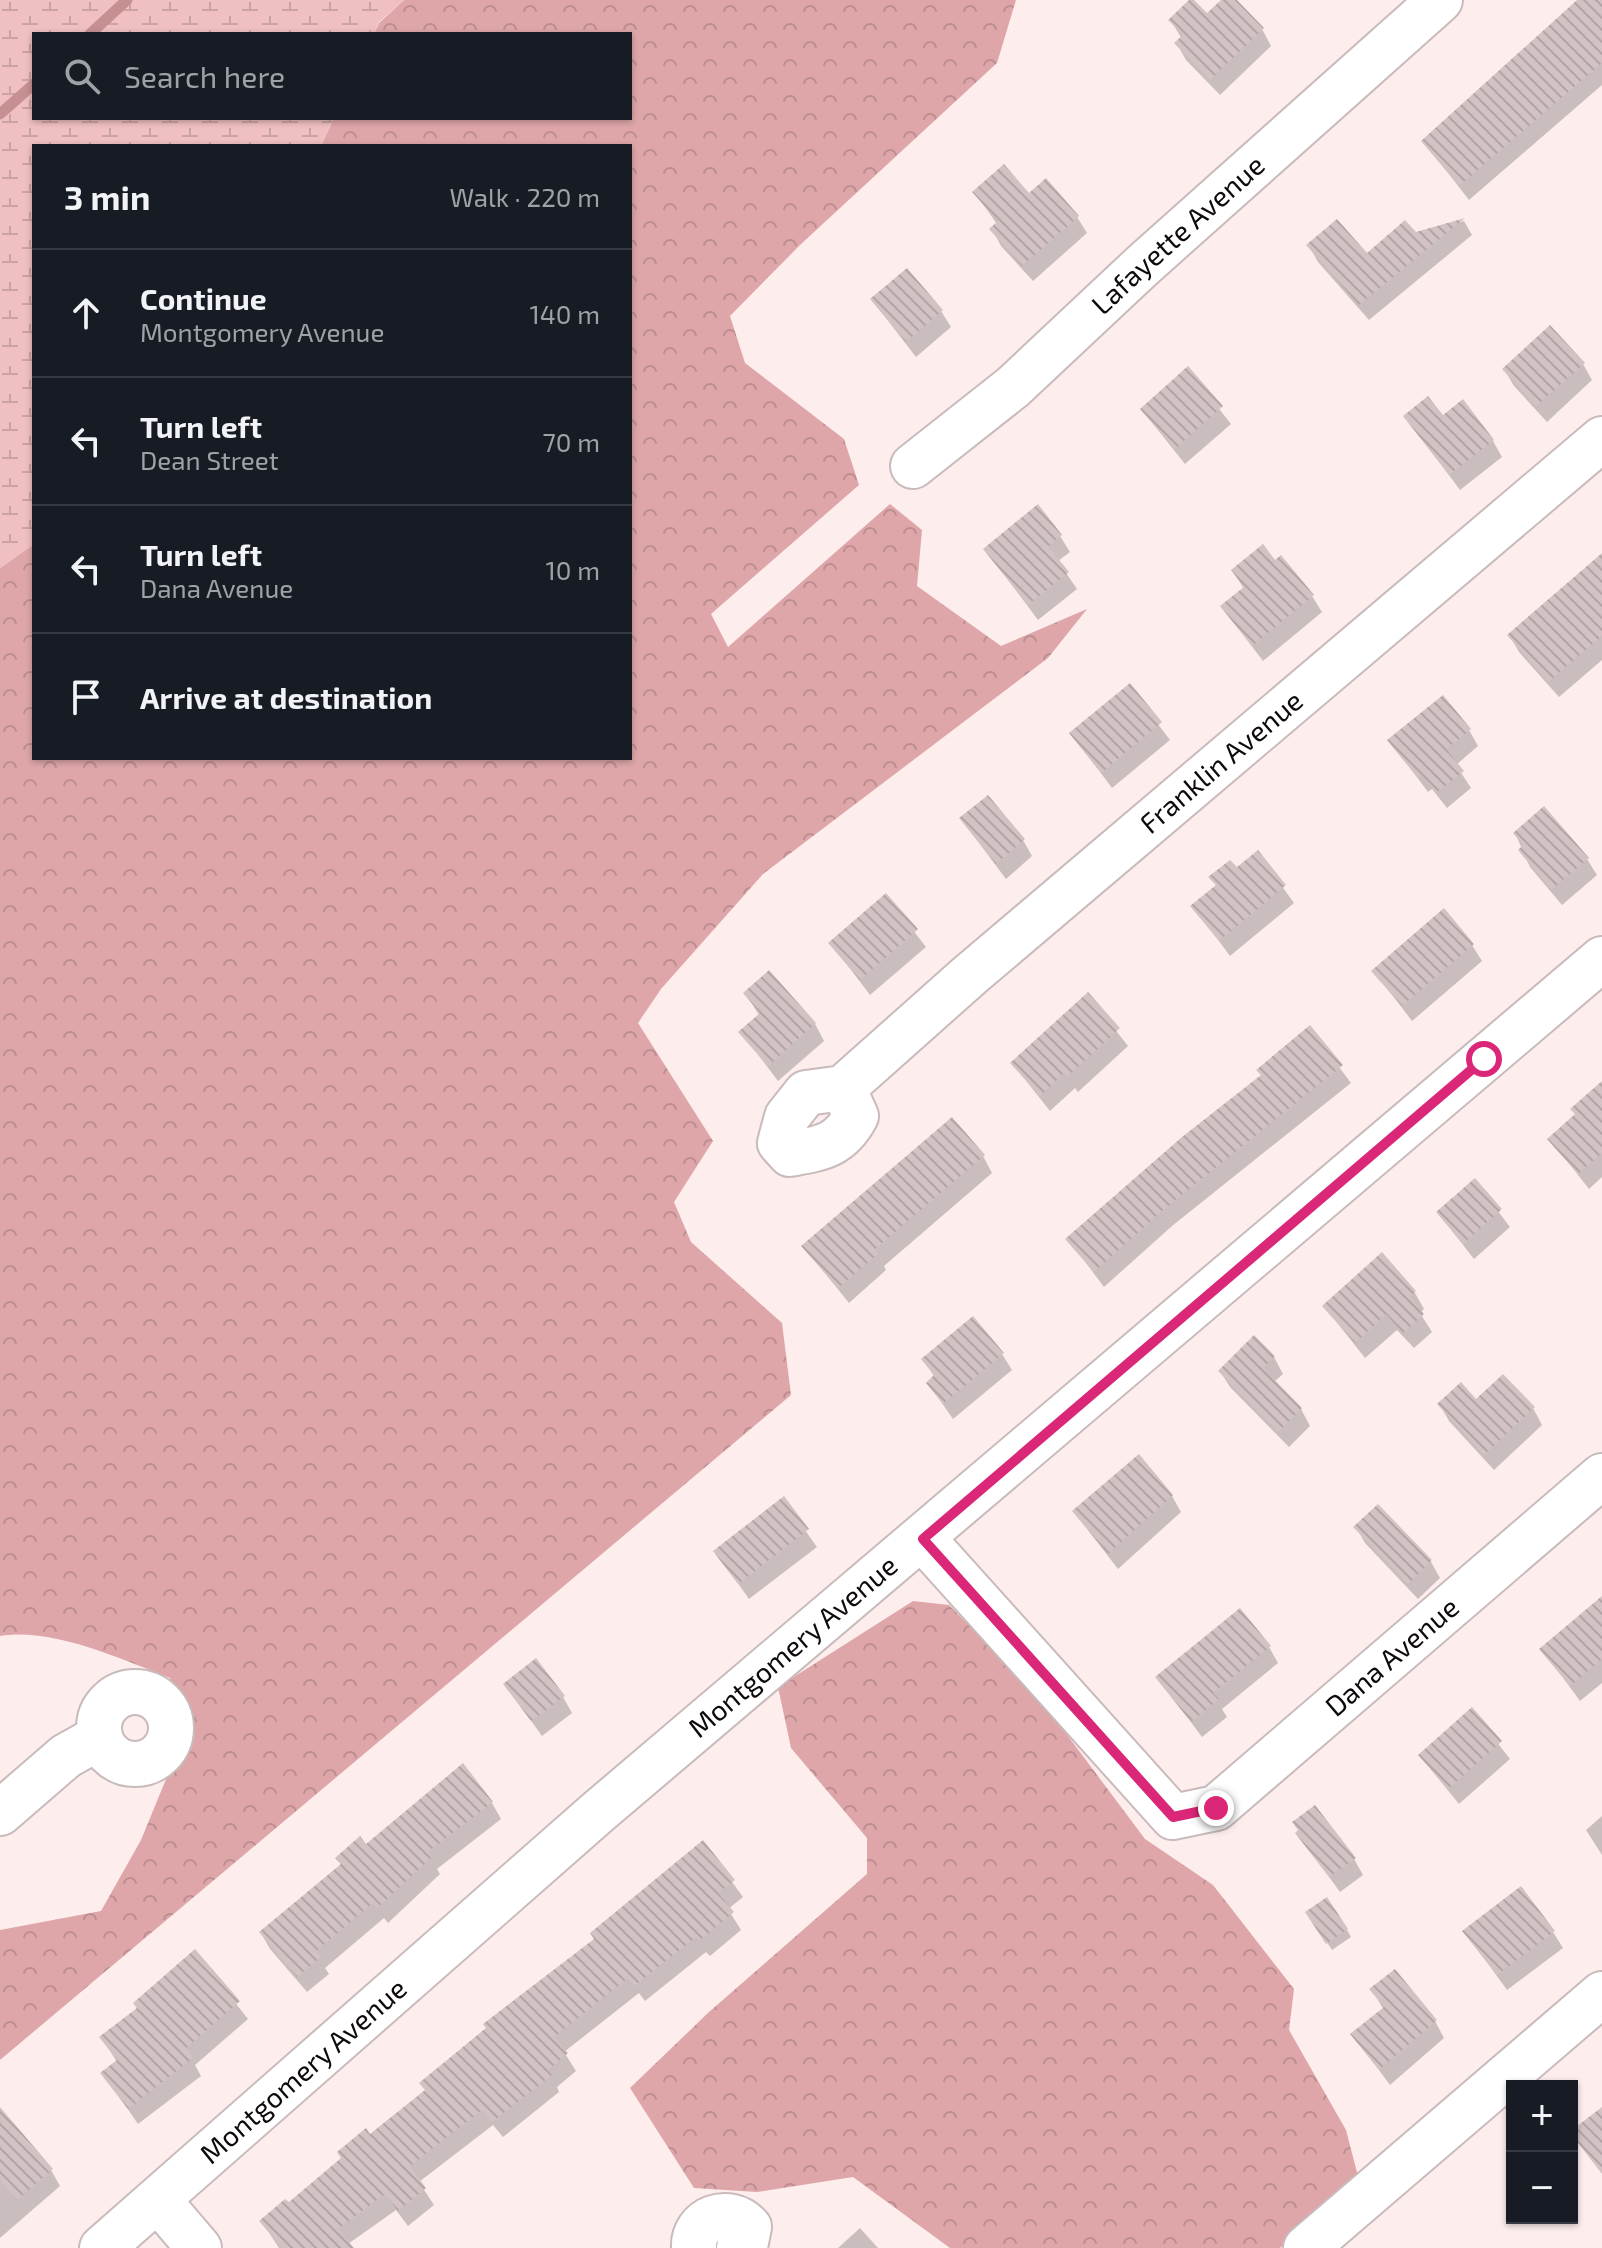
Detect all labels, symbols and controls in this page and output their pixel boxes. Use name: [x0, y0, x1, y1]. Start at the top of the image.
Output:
search box: [32, 32, 632, 120]
icon: search: [60, 54, 104, 98]
text: Search here: [124, 58, 285, 94]
street label: Lafayette Avenue: [1084, 147, 1271, 321]
text: 3 min: [64, 176, 150, 217]
text: Walk · 220 m: [449, 181, 600, 212]
text: Continue: [140, 280, 267, 316]
icon: ahead: [64, 291, 108, 335]
text: 140 m: [529, 298, 600, 329]
text: Montgomery Avenue: [140, 316, 384, 347]
text: Turn left: [140, 408, 262, 444]
icon: left: [64, 419, 108, 463]
text: 70 m: [542, 426, 600, 457]
text: Dean Street: [140, 444, 279, 475]
text: Turn left: [140, 536, 262, 572]
icon: left: [64, 547, 108, 591]
text: 10 m: [545, 554, 600, 585]
text: Dana Avenue: [140, 572, 293, 603]
icon: arrive: [64, 675, 108, 719]
text: Arrive at destination: [140, 679, 432, 715]
street label: Franklin Avenue: [1132, 683, 1309, 840]
route start: [1466, 1041, 1502, 1077]
street label: Montgomery Avenue: [681, 1548, 903, 1744]
street label: Dana Avenue: [1318, 1589, 1465, 1723]
route end: [1198, 1790, 1234, 1826]
street label: Montgomery Avenue: [193, 1971, 413, 2170]
map controls: [1506, 2080, 1578, 2224]
button: +: [1506, 2080, 1578, 2152]
button: −: [1506, 2152, 1578, 2224]

